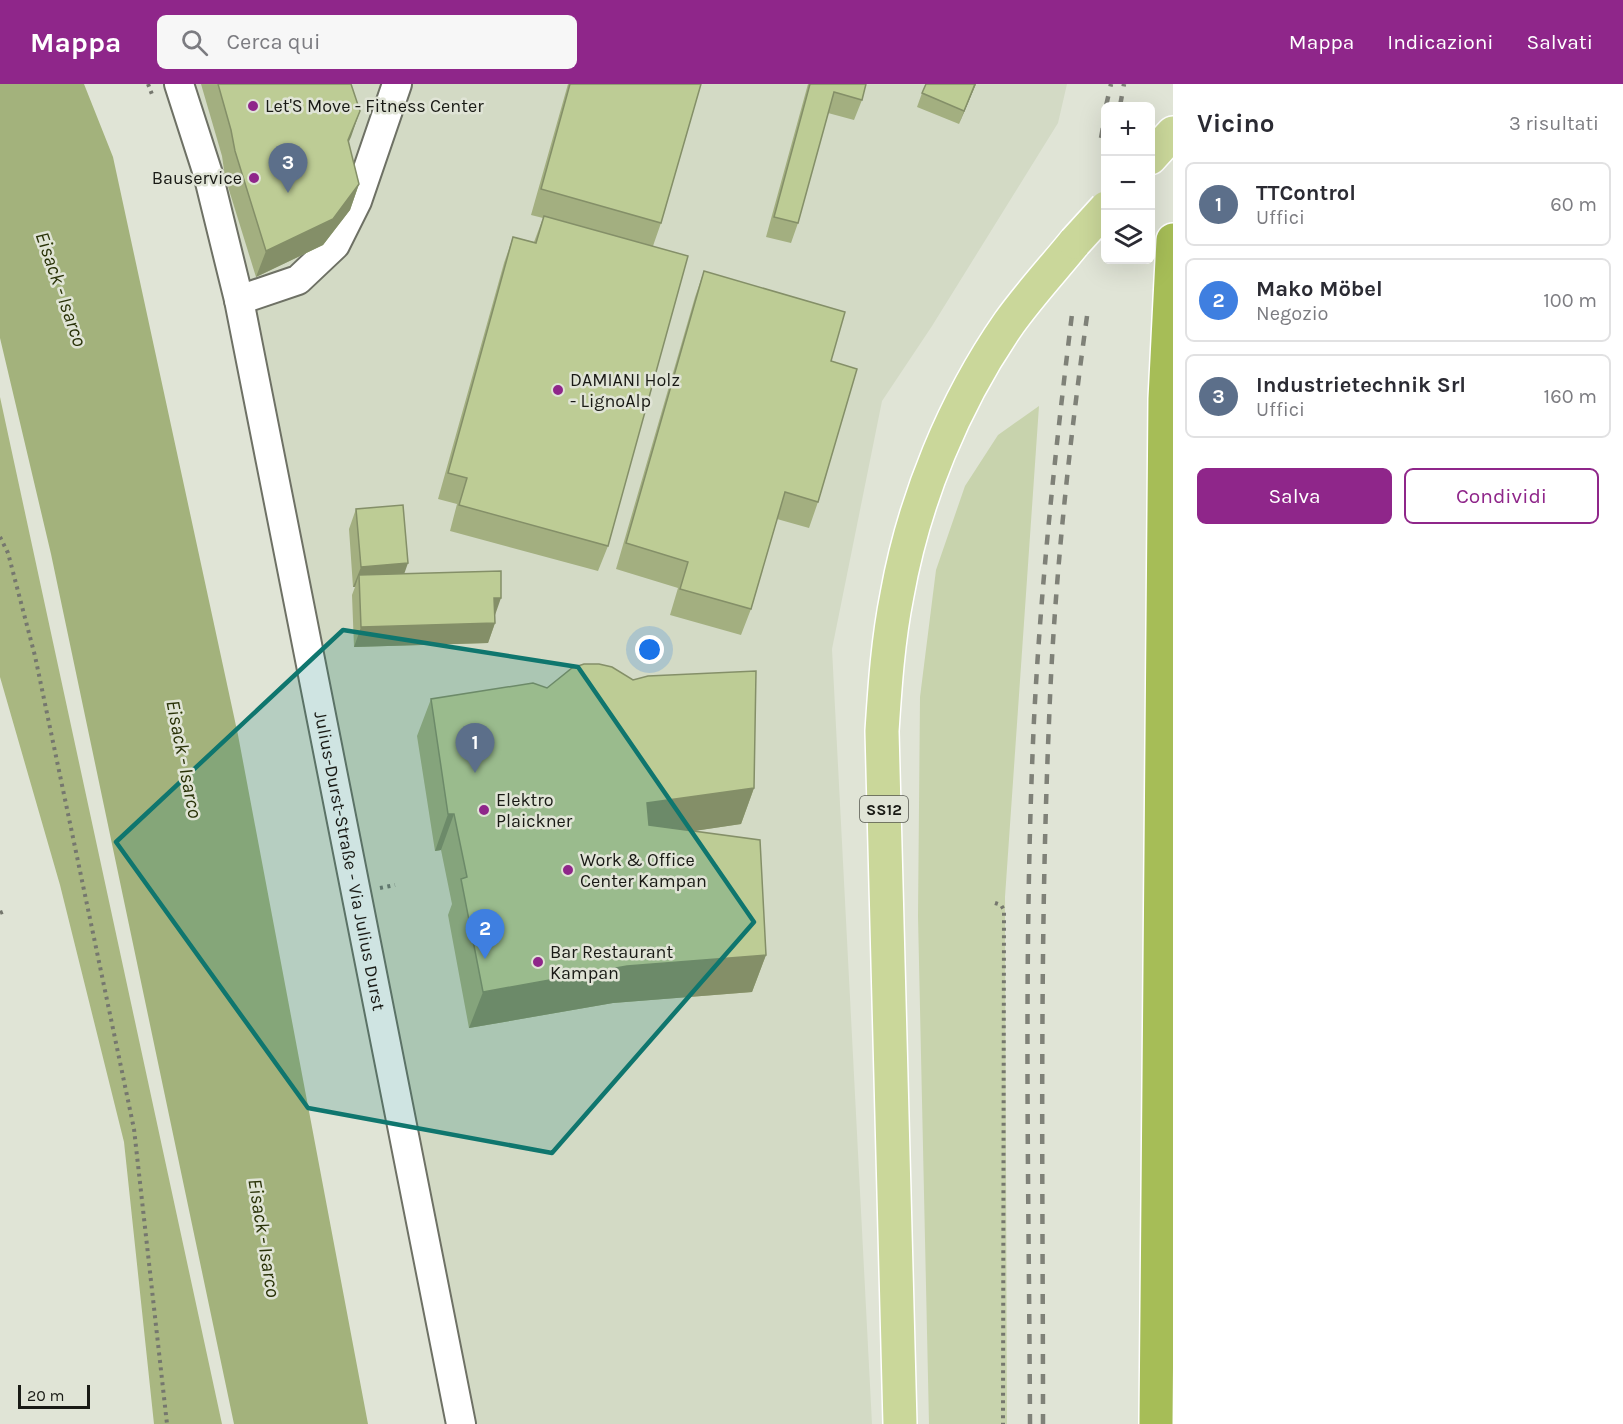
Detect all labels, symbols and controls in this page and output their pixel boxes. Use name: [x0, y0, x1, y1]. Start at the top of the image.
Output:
search box: [157, 15, 577, 69]
text: Mappa: [30, 26, 121, 59]
icon: search: [178, 26, 211, 59]
text: Cerca qui: [226, 29, 321, 55]
text: Mappa: [1289, 30, 1354, 54]
text: Indicazioni: [1387, 30, 1494, 54]
text: Salvati: [1527, 30, 1593, 54]
place label: Let'S Move - Fitness Center: [265, 95, 484, 117]
marker: Let'S Move - Fitness Center: [246, 99, 260, 113]
map controls: [1101, 102, 1155, 264]
button: +: [1101, 102, 1155, 156]
text: Vicino: [1197, 108, 1274, 139]
text: 3 risultati: [1509, 112, 1599, 135]
pin: 3: [268, 144, 308, 193]
button: −: [1101, 156, 1155, 210]
place label: Bauservice: [152, 167, 242, 189]
marker: Bauservice: [247, 171, 261, 185]
text: TTControl: [1256, 180, 1356, 206]
text: 1: [1215, 193, 1222, 216]
text: 60 m: [1550, 193, 1597, 216]
text: Uffici: [1256, 206, 1305, 229]
button: layers: [1101, 210, 1155, 264]
water label: Eisack - Isarco: [31, 229, 91, 350]
text: Mako Möbel: [1256, 276, 1383, 302]
text: 2: [1212, 289, 1225, 312]
text: 100 m: [1543, 289, 1597, 312]
text: Negozio: [1256, 302, 1329, 325]
place label: DAMIANI Holz - LignoAlp: [570, 369, 680, 412]
text: Industrietechnik Srl: [1256, 372, 1466, 398]
marker: DAMIANI Holz - LignoAlp: [551, 383, 565, 397]
text: 3: [1212, 385, 1225, 408]
text: 160 m: [1544, 385, 1597, 408]
text: Uffici: [1256, 398, 1305, 421]
button: Salva: [1197, 468, 1392, 524]
button: Condividi: [1404, 468, 1599, 524]
your location: [635, 635, 664, 664]
water label: Eisack - Isarco: [161, 698, 207, 820]
street label: Julius-Durst-Straße - Via Julius Durst: [309, 709, 390, 1013]
pin: 1: [456, 724, 494, 773]
place label: Elektro Plaickner: [496, 789, 573, 832]
road number: SS12: [860, 796, 908, 822]
marker: Elektro Plaickner: [477, 803, 491, 817]
place label: Work & Office Center Kampan: [580, 849, 707, 892]
marker: Work & Office Center Kampan: [561, 863, 575, 877]
pin: 2: [466, 910, 504, 959]
place label: Bar Restaurant Kampan: [550, 941, 673, 984]
marker: Bar Restaurant Kampan: [531, 955, 545, 969]
water label: Eisack - Isarco: [243, 1177, 285, 1299]
scale bar: [18, 1382, 90, 1410]
text: 20 m: [27, 1386, 65, 1405]

